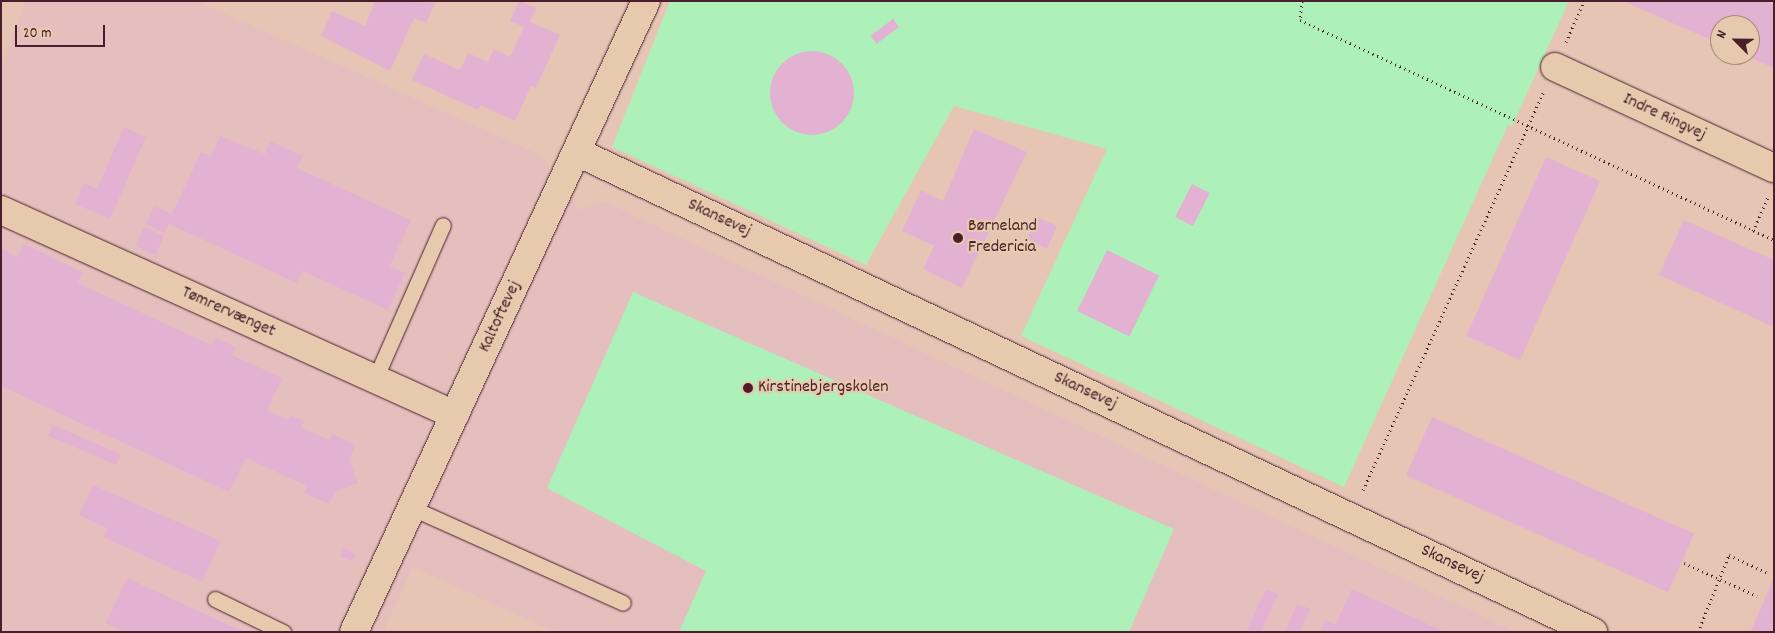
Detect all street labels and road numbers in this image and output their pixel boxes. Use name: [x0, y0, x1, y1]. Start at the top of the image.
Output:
street label: Indre Ringvej: [1619, 89, 1709, 147]
street label: Skansevej: [684, 195, 754, 243]
street label: Kaltoftevej: [475, 278, 527, 356]
street label: Tømrervænget: [178, 283, 278, 343]
street label: Skansevej: [1050, 368, 1120, 416]
street label: Skansevej: [1417, 541, 1487, 589]

